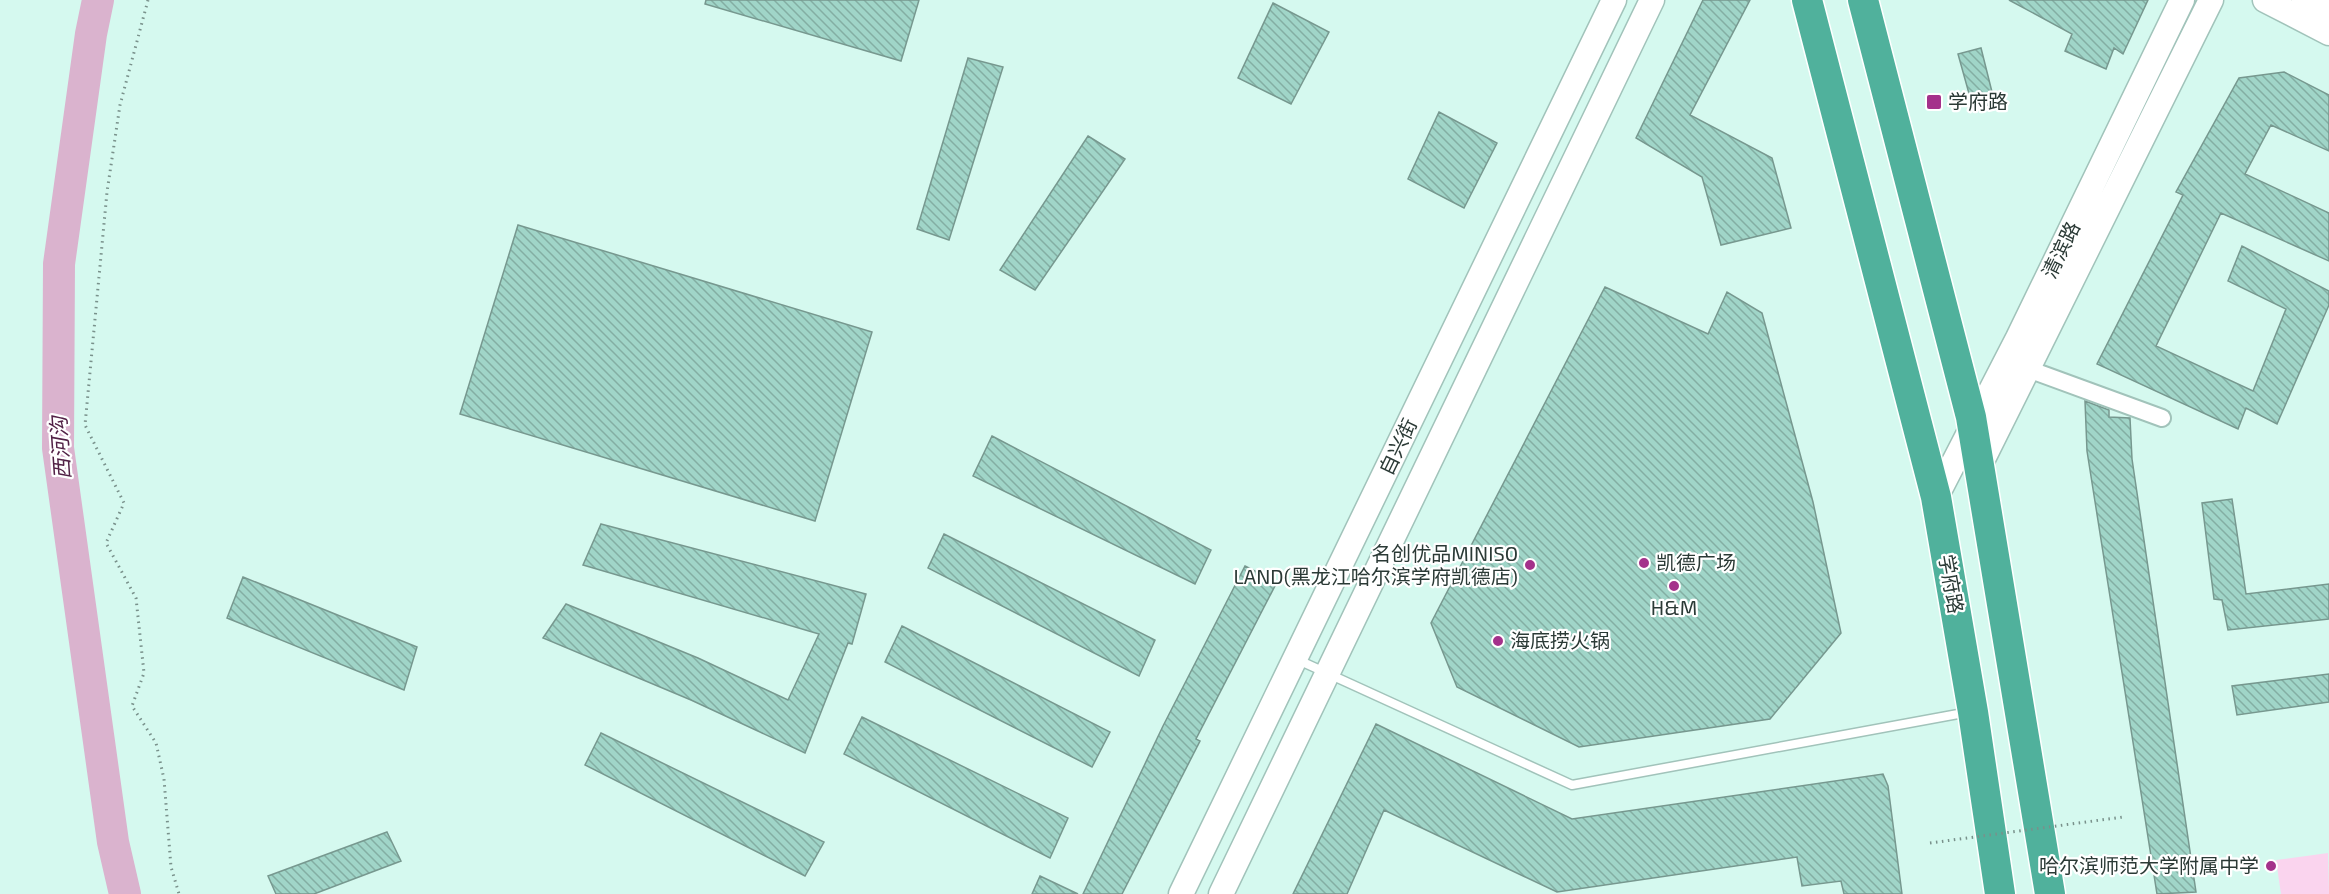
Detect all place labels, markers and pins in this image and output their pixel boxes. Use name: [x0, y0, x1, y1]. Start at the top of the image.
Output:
place label: 学府路: [1948, 89, 2008, 113]
marker: 学府路: [1925, 93, 1943, 111]
place label: 名创优品MINISO LAND(黑龙江哈尔滨学府凯德店): [1234, 541, 1518, 588]
place label: 凯德广场: [1656, 550, 1736, 574]
marker: 凯德广场: [1637, 556, 1651, 570]
marker: 名创优品MINISO LAND(黑龙江哈尔滨学府凯德店): [1523, 558, 1537, 572]
marker: H&M: [1667, 579, 1681, 593]
place label: H&M: [1651, 595, 1697, 619]
place label: 海底捞火锅: [1510, 628, 1610, 652]
marker: 海底捞火锅: [1491, 634, 1505, 648]
place label: 哈尔滨师范大学附属中学: [2039, 853, 2259, 877]
marker: 哈尔滨师范大学附属中学: [2264, 859, 2278, 873]

